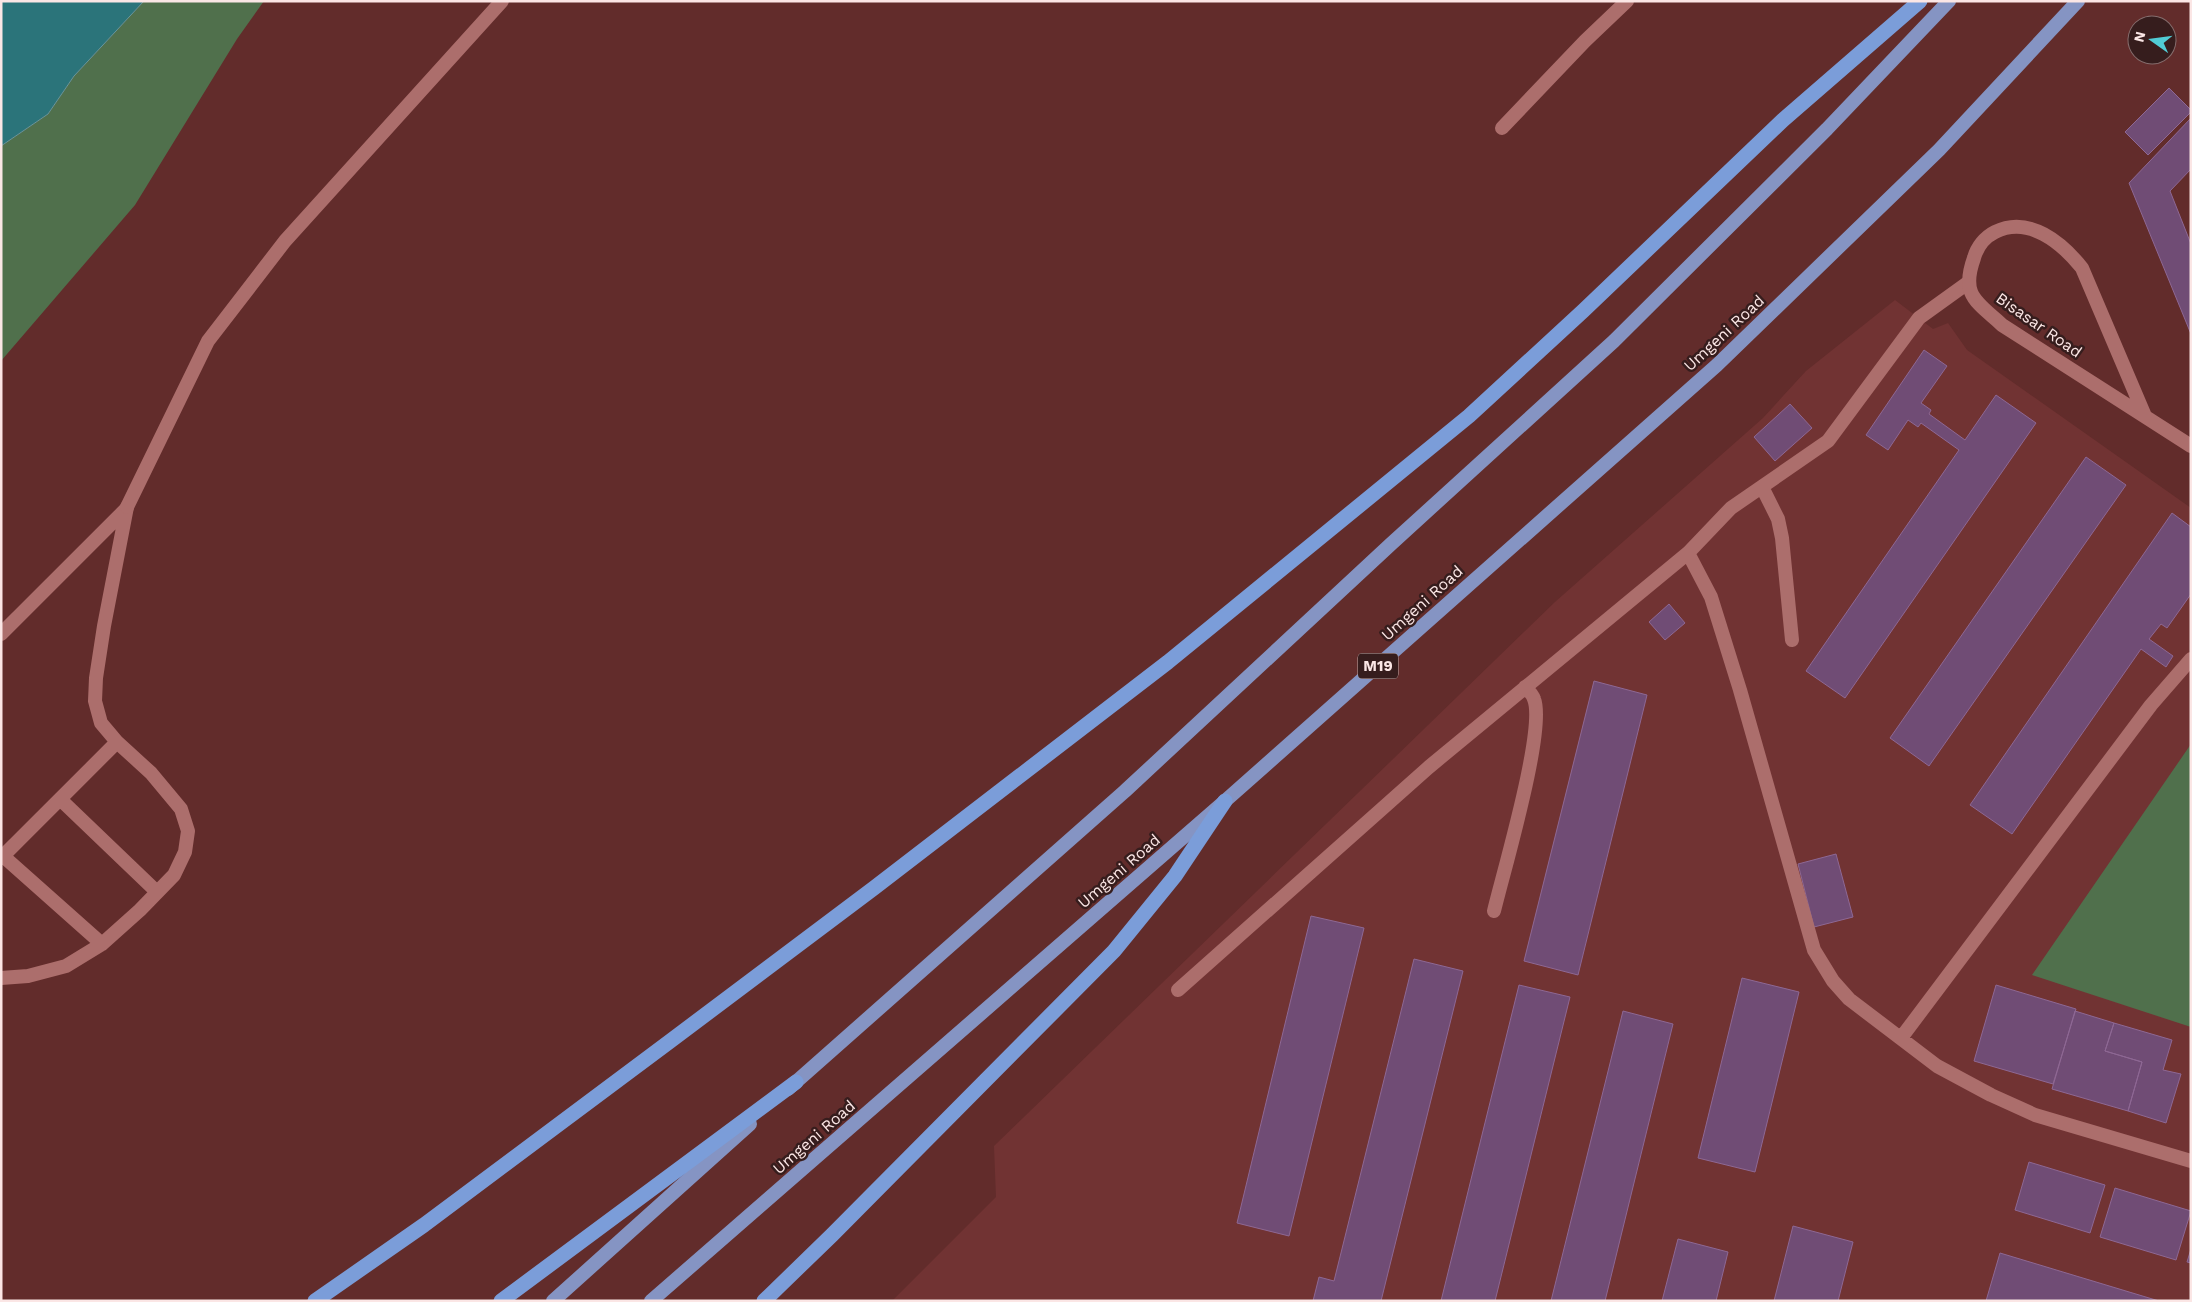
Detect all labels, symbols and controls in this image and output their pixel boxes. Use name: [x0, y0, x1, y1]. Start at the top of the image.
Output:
north arrow: [2127, 15, 2177, 65]
text: N: [2130, 30, 2148, 44]
street label: Bisasar Road: [1992, 288, 2086, 362]
street label: Umgeni Road: [1680, 291, 1768, 375]
street label: Umgeni Road: [1377, 562, 1467, 644]
road number: M19: [1358, 654, 1398, 678]
street label: Umgeni Road: [1074, 830, 1164, 912]
street label: Umgeni Road: [769, 1096, 859, 1178]

